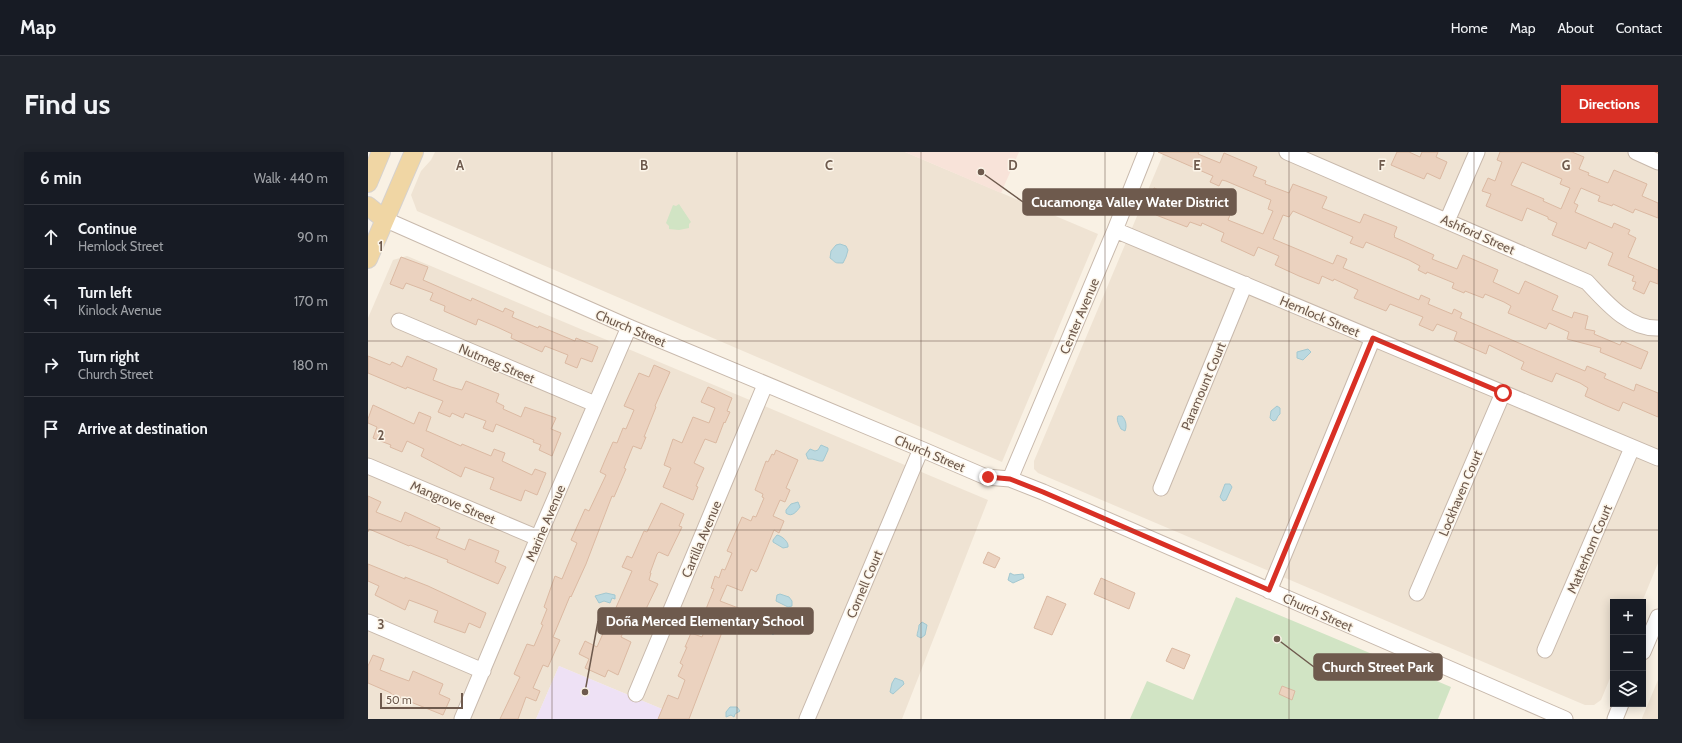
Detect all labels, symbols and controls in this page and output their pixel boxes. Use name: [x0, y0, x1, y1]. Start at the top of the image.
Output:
text: Map: [20, 16, 56, 39]
text: Home: [1451, 19, 1488, 37]
text: Map: [1510, 19, 1535, 37]
text: About: [1557, 19, 1594, 37]
text: Contact: [1616, 19, 1662, 37]
button: Directions: [1561, 85, 1658, 123]
text: Find us: [24, 87, 110, 121]
text: A: [456, 157, 465, 173]
text: B: [640, 157, 648, 173]
text: C: [825, 157, 833, 173]
text: D: [1008, 157, 1018, 173]
text: E: [1193, 157, 1201, 173]
text: F: [1379, 157, 1386, 173]
text: G: [1562, 157, 1571, 173]
text: 6 min: [40, 168, 82, 188]
text: Walk · 440 m: [254, 170, 328, 186]
callout: Cucamonga Valley Water District: [1023, 189, 1236, 215]
text: Cucamonga Valley Water District: [1031, 193, 1229, 211]
street label: Ashford Street: [1439, 211, 1518, 258]
text: Continue: [78, 220, 137, 238]
icon: ahead: [40, 226, 62, 248]
text: 90 m: [297, 229, 328, 245]
text: Hemlock Street: [78, 238, 163, 254]
text: 1: [379, 238, 383, 254]
street label: Center Avenue: [1056, 275, 1102, 356]
text: Turn left: [78, 284, 132, 302]
icon: left: [40, 290, 62, 312]
street label: Hemlock Street: [1278, 292, 1363, 340]
text: 170 m: [294, 293, 328, 309]
text: Kinlock Avenue: [78, 302, 162, 318]
street label: Church Street: [593, 306, 669, 350]
street label: Paramount Court: [1177, 339, 1229, 432]
street label: Nutmeg Street: [457, 340, 538, 386]
text: Turn right: [78, 348, 139, 366]
icon: right: [40, 354, 62, 376]
text: 180 m: [292, 357, 328, 373]
text: Church Street: [78, 366, 153, 382]
route start: [1494, 384, 1512, 402]
icon: arrive: [40, 418, 62, 440]
text: Arrive at destination: [78, 420, 208, 438]
text: 2: [378, 427, 385, 443]
street label: Church Street: [892, 431, 968, 475]
street label: Lockhaven Court: [1435, 447, 1486, 538]
route end: [979, 468, 997, 486]
street label: Mangrove Street: [408, 477, 498, 527]
street label: Marine Avenue: [522, 482, 568, 564]
street label: Cartilla Avenue: [678, 498, 725, 580]
street label: Matterhorn Court: [1563, 502, 1615, 596]
street label: Cornell Court: [842, 547, 886, 620]
street label: Church Street: [1280, 589, 1356, 635]
map controls: [1610, 599, 1646, 707]
button: +: [1610, 599, 1646, 635]
callout: Doña Merced Elementary School: [598, 608, 813, 634]
text: Doña Merced Elementary School: [606, 612, 805, 630]
text: 3: [377, 616, 385, 632]
button: −: [1610, 635, 1646, 671]
callout: Church Street Park: [1314, 654, 1442, 680]
text: Church Street Park: [1322, 658, 1434, 676]
button: layers: [1610, 671, 1646, 707]
scale bar: [380, 691, 463, 710]
text: 50 m: [386, 693, 412, 707]

